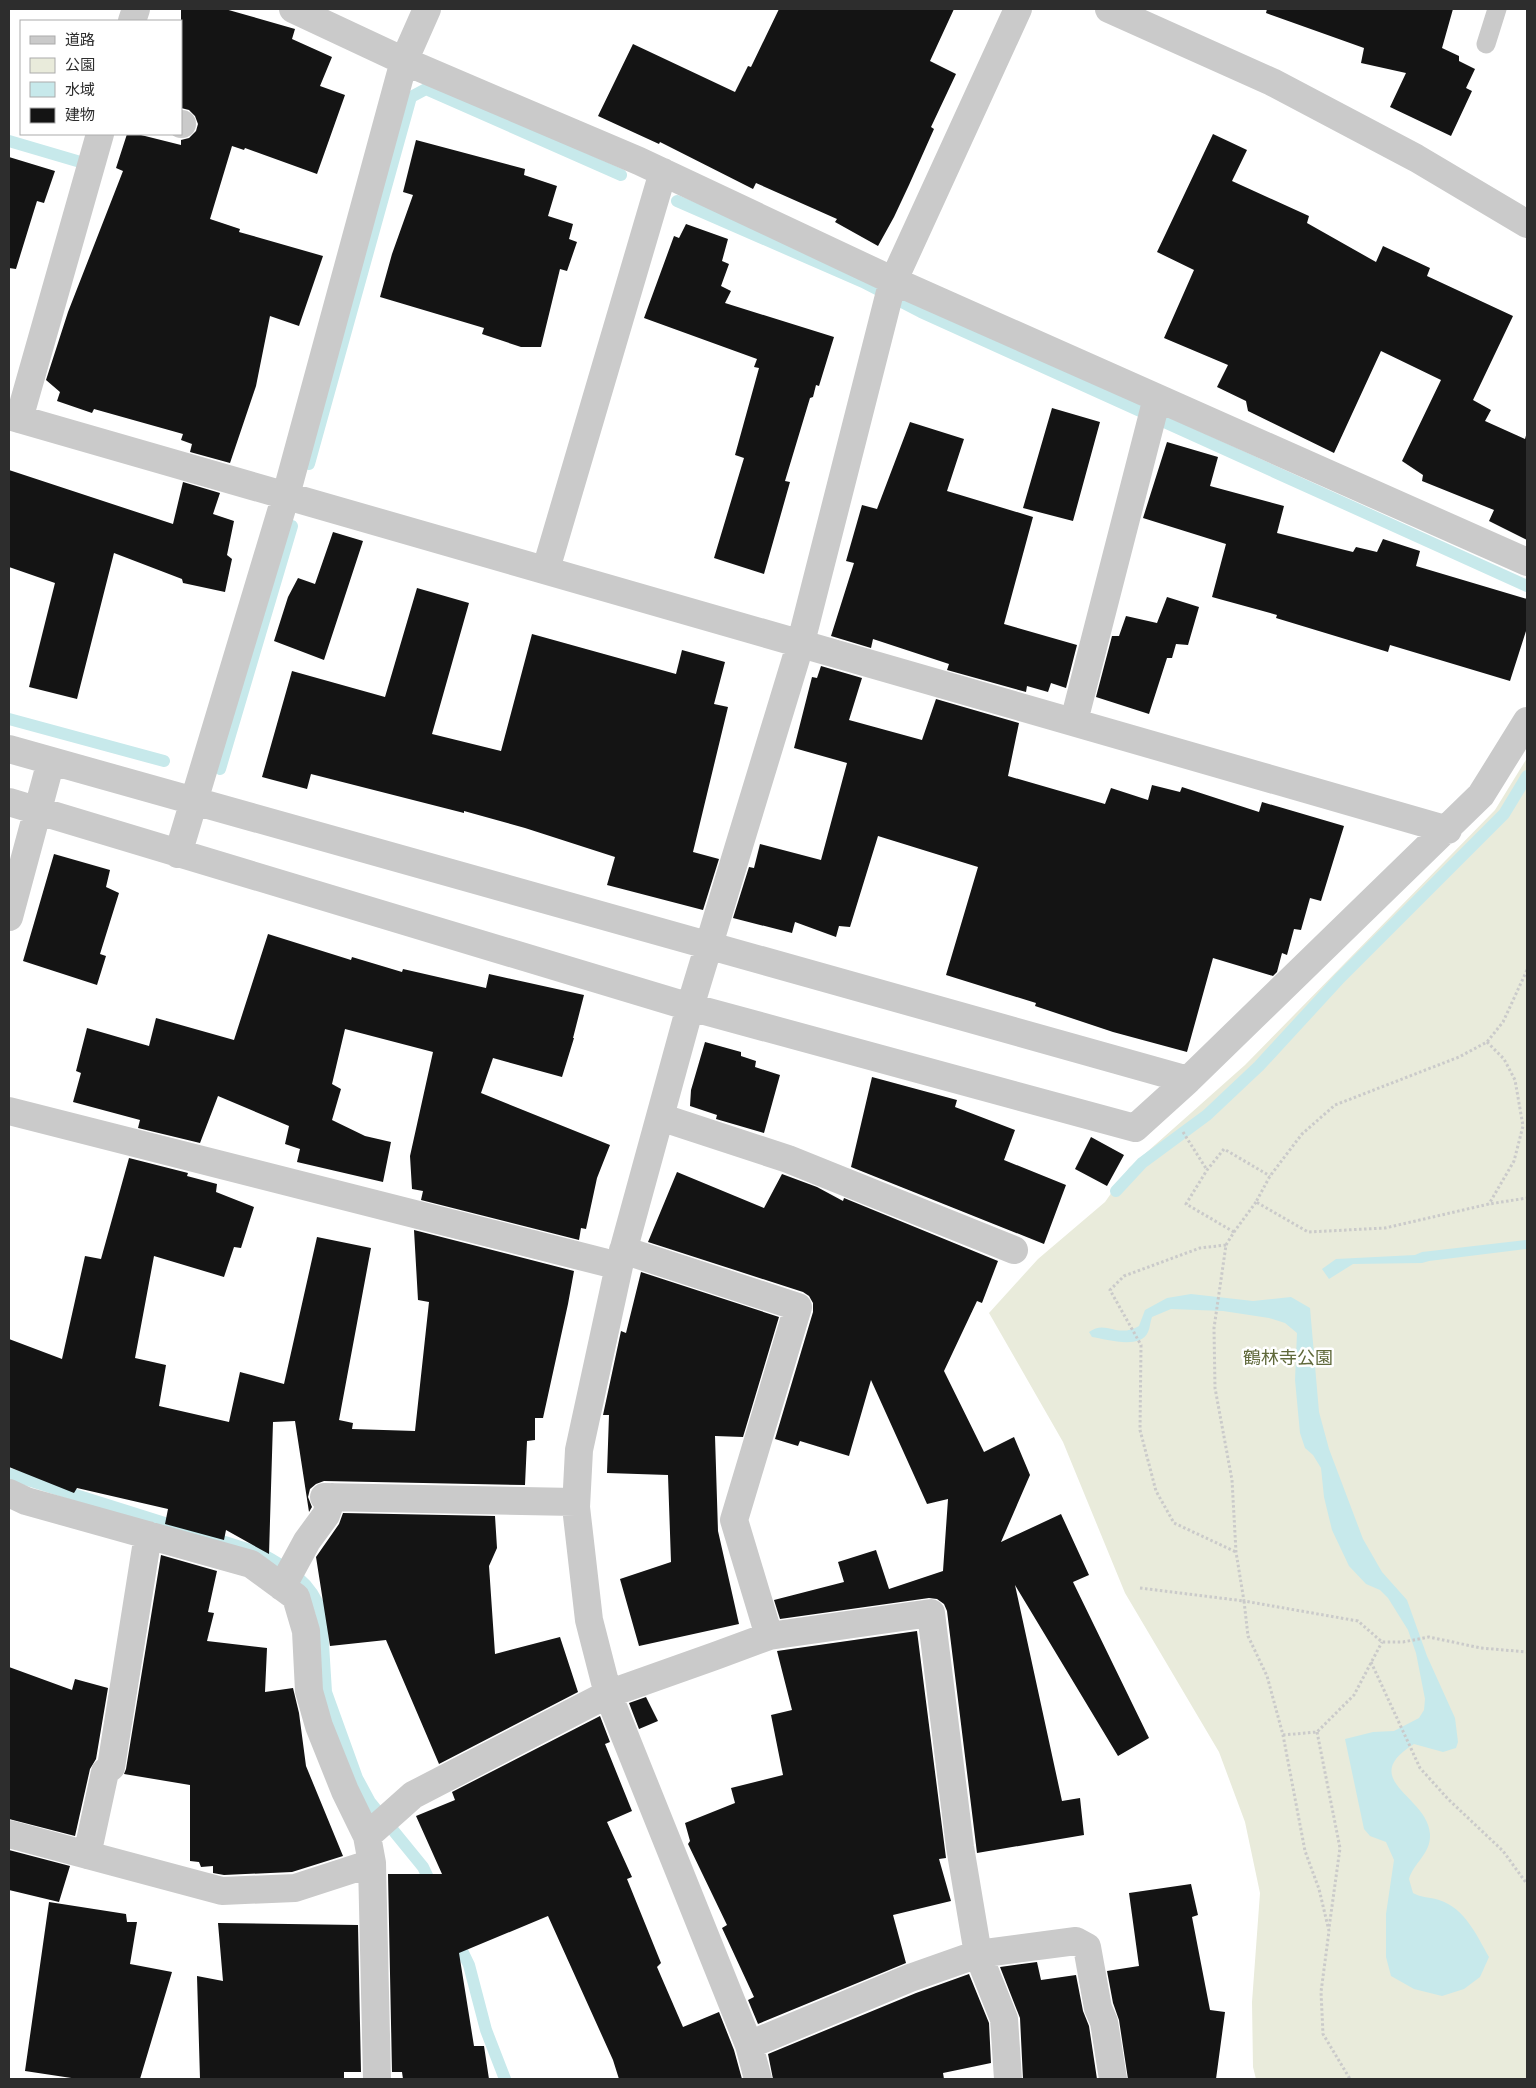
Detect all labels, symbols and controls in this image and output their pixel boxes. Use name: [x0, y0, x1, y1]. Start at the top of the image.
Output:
legend: [20, 20, 182, 135]
text: 道路: [65, 30, 95, 51]
text: 公園: [65, 55, 95, 76]
text: 水域: [65, 80, 95, 101]
text: 建物: [65, 105, 95, 126]
park label: 鶴林寺公園: [1243, 1346, 1333, 1371]

